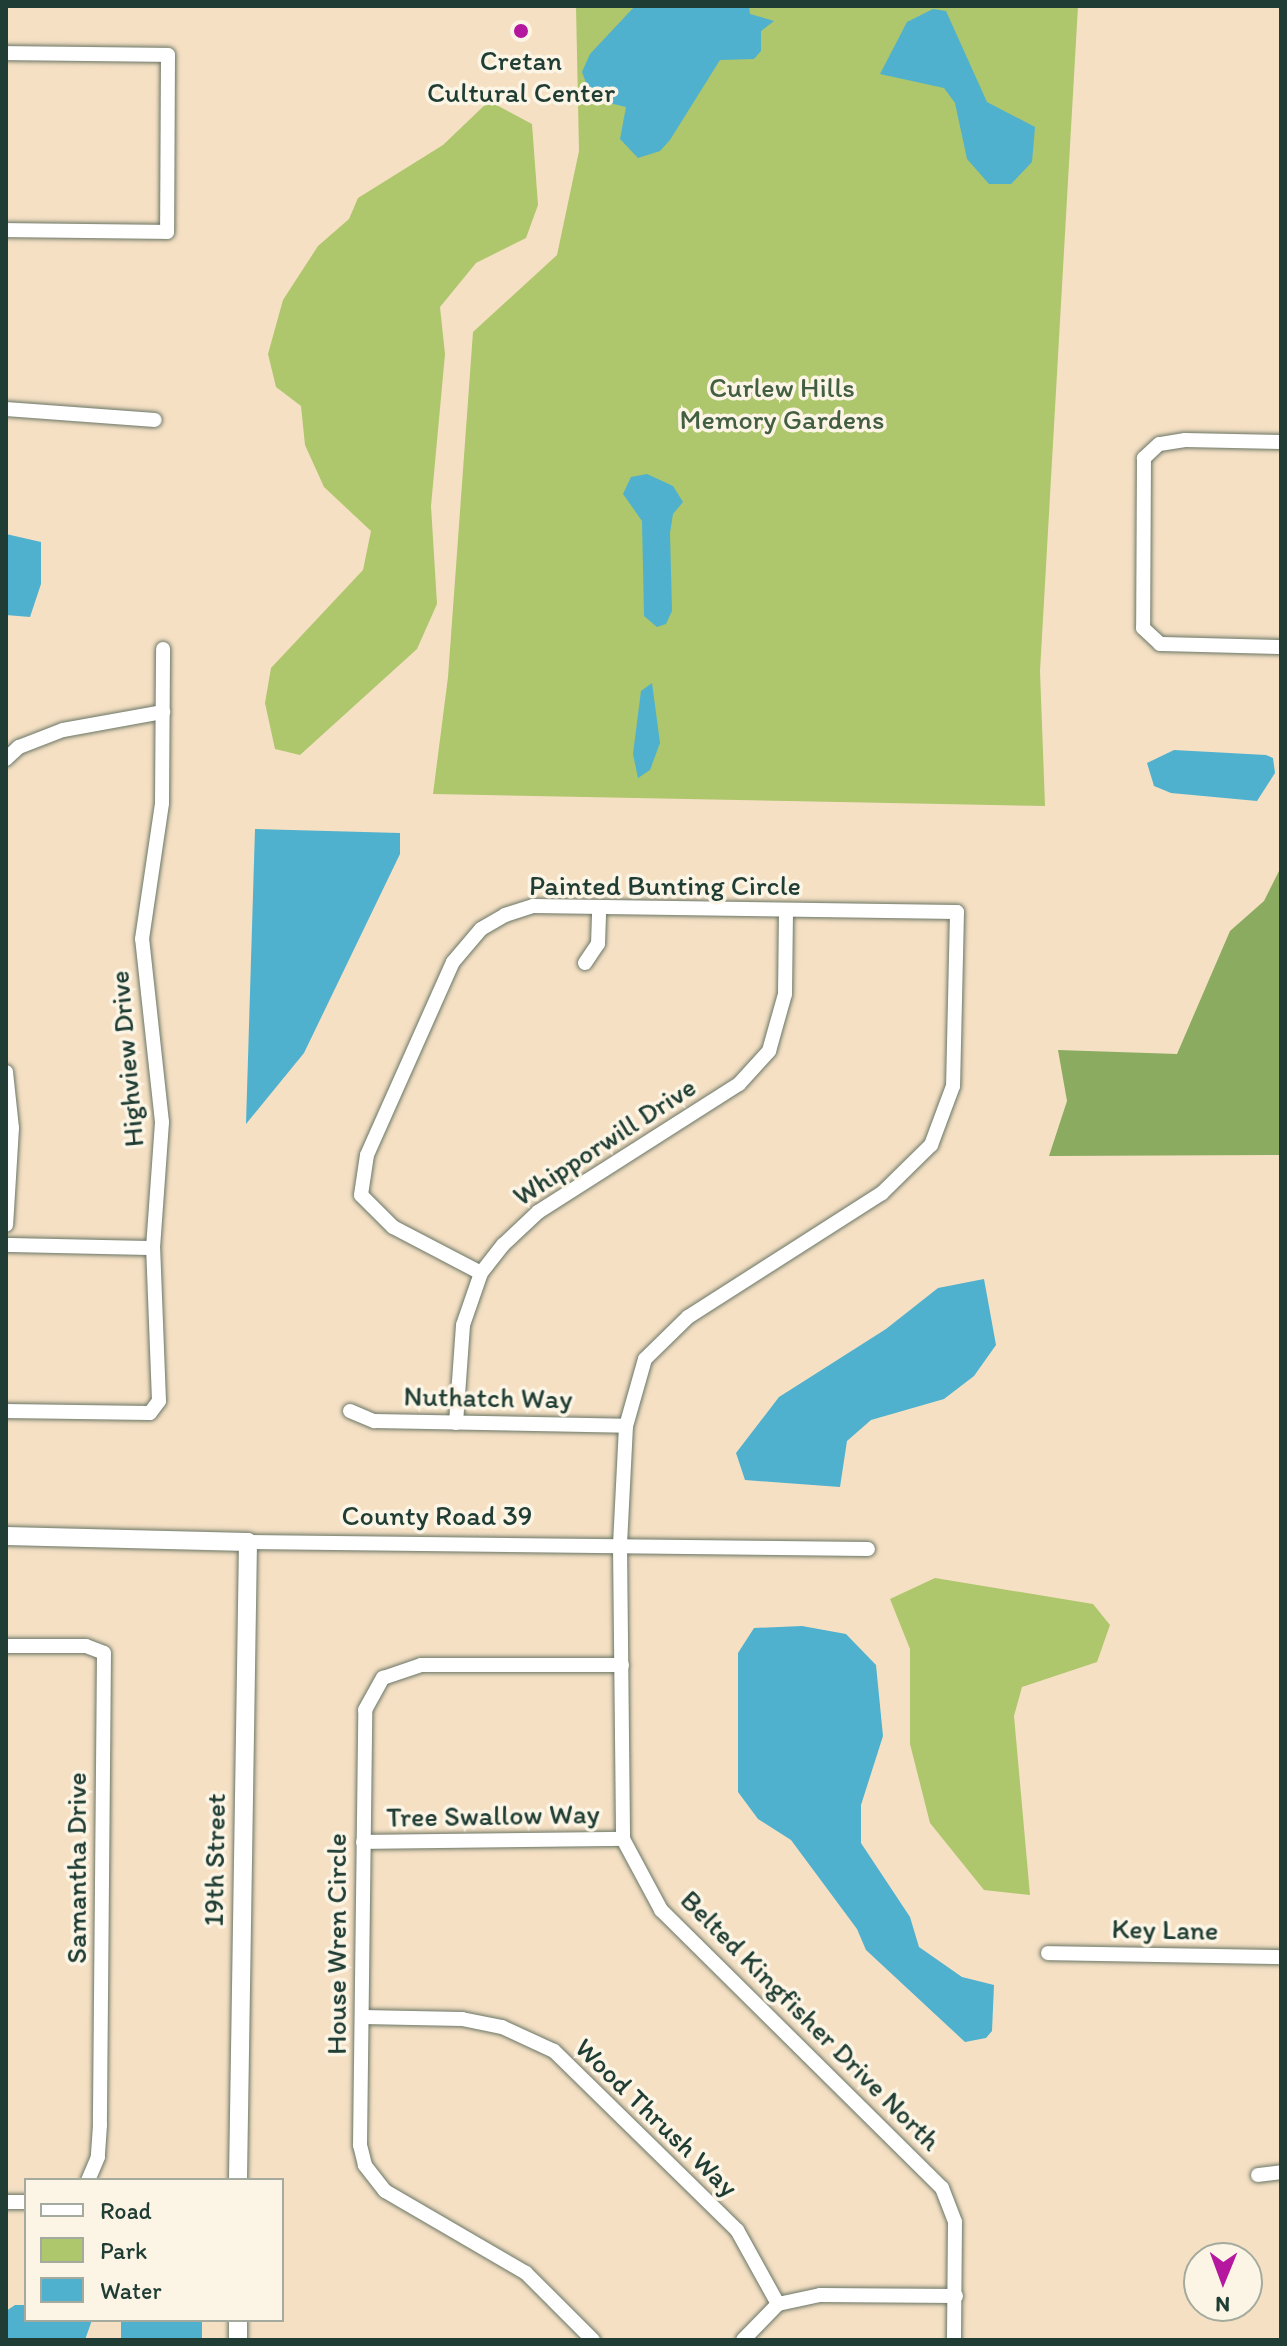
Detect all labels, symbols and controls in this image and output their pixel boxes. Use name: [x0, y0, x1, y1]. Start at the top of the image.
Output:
marker: Cretan Cultural Center: [512, 22, 530, 40]
place label: Cretan Cultural Center: [427, 43, 615, 109]
park label: Curlew Hills Memory Gardens: [680, 370, 884, 436]
street label: Painted Bunting Circle: [529, 868, 801, 902]
street label: Highview Drive: [102, 969, 150, 1149]
street label: Whipporwill Drive: [506, 1069, 702, 1213]
street label: Nuthatch Way: [404, 1379, 572, 1415]
street label: County Road 39: [342, 1498, 532, 1532]
street label: Samantha Drive: [59, 1772, 93, 1964]
street label: 19th Street: [196, 1793, 232, 1927]
street label: Tree Swallow Way: [386, 1796, 600, 1834]
street label: House Wren Circle: [319, 1833, 353, 2055]
street label: Belted Kingfisher Drive North: [674, 1883, 948, 2157]
street label: Key Lane: [1111, 1911, 1219, 1947]
street label: Wood Thrush Way: [568, 2030, 746, 2204]
legend: [24, 2178, 284, 2322]
text: Road: [100, 2196, 152, 2225]
text: Park: [100, 2236, 147, 2265]
north arrow: [1183, 2242, 1263, 2322]
text: Water: [100, 2276, 162, 2305]
text: N: [1215, 2291, 1230, 2318]

